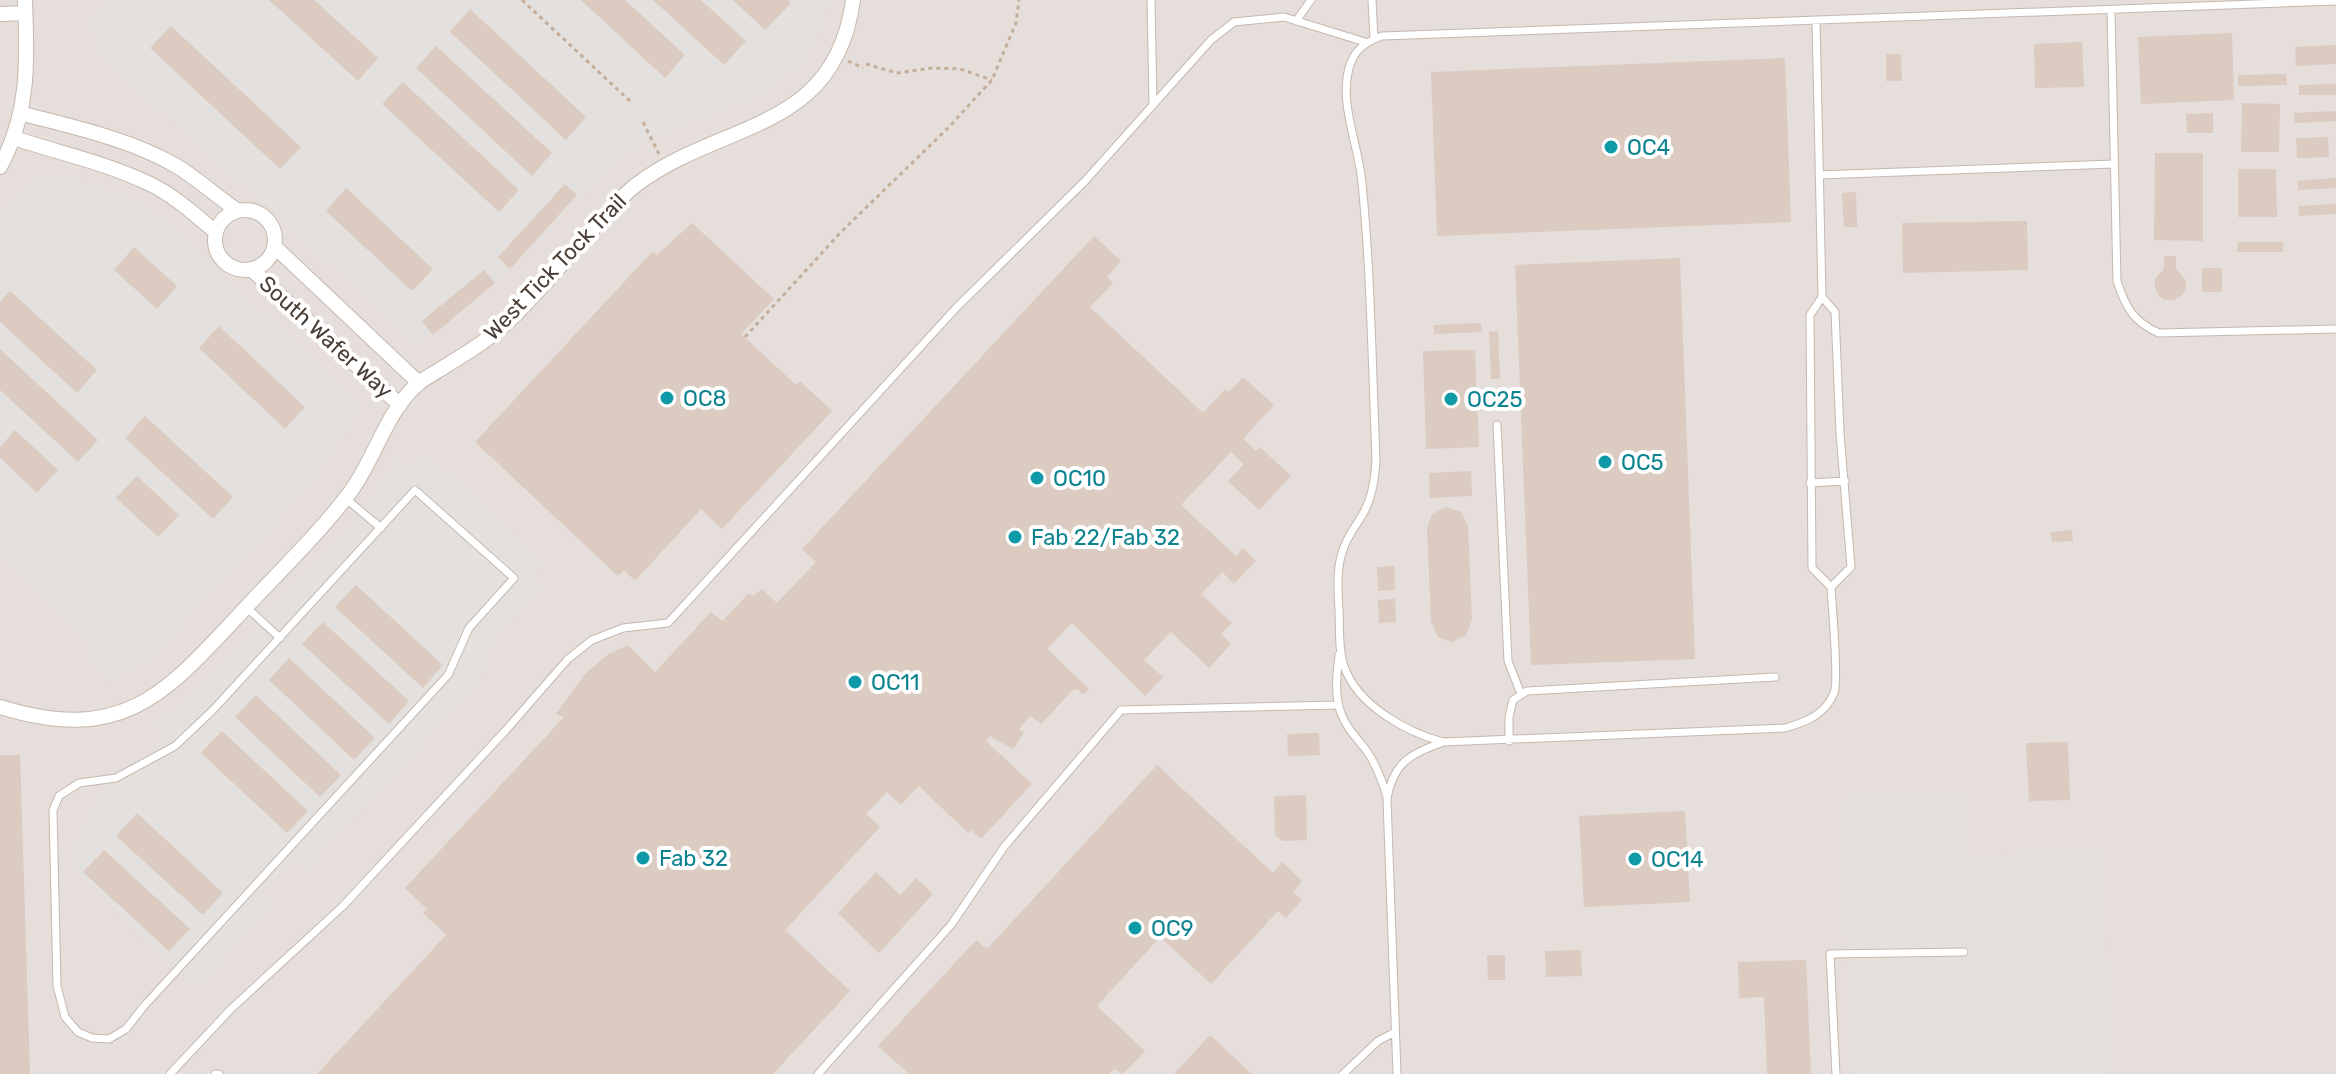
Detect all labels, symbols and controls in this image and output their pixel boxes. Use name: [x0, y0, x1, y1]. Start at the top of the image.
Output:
place label: OC4: [1627, 134, 1670, 161]
marker: OC4: [1602, 138, 1620, 156]
street label: West Tick Tock Trail: [478, 188, 632, 346]
street label: South Wafer Way: [254, 270, 398, 404]
place label: OC8: [683, 385, 727, 412]
place label: OC25: [1467, 386, 1523, 413]
marker: OC8: [658, 389, 676, 407]
marker: OC25: [1442, 390, 1460, 408]
place label: OC5: [1621, 449, 1664, 476]
marker: OC5: [1596, 453, 1614, 471]
place label: OC10: [1053, 465, 1106, 492]
marker: OC10: [1028, 469, 1046, 487]
place label: Fab 22/Fab 32: [1031, 524, 1180, 551]
marker: Fab 22/Fab 32: [1006, 528, 1024, 546]
place label: OC11: [871, 669, 919, 696]
marker: OC11: [846, 673, 864, 691]
place label: Fab 32: [659, 845, 728, 872]
place label: OC14: [1651, 846, 1704, 873]
marker: Fab 32: [634, 849, 652, 867]
marker: OC14: [1626, 850, 1644, 868]
place label: OC9: [1151, 915, 1194, 942]
marker: OC9: [1126, 919, 1144, 937]

